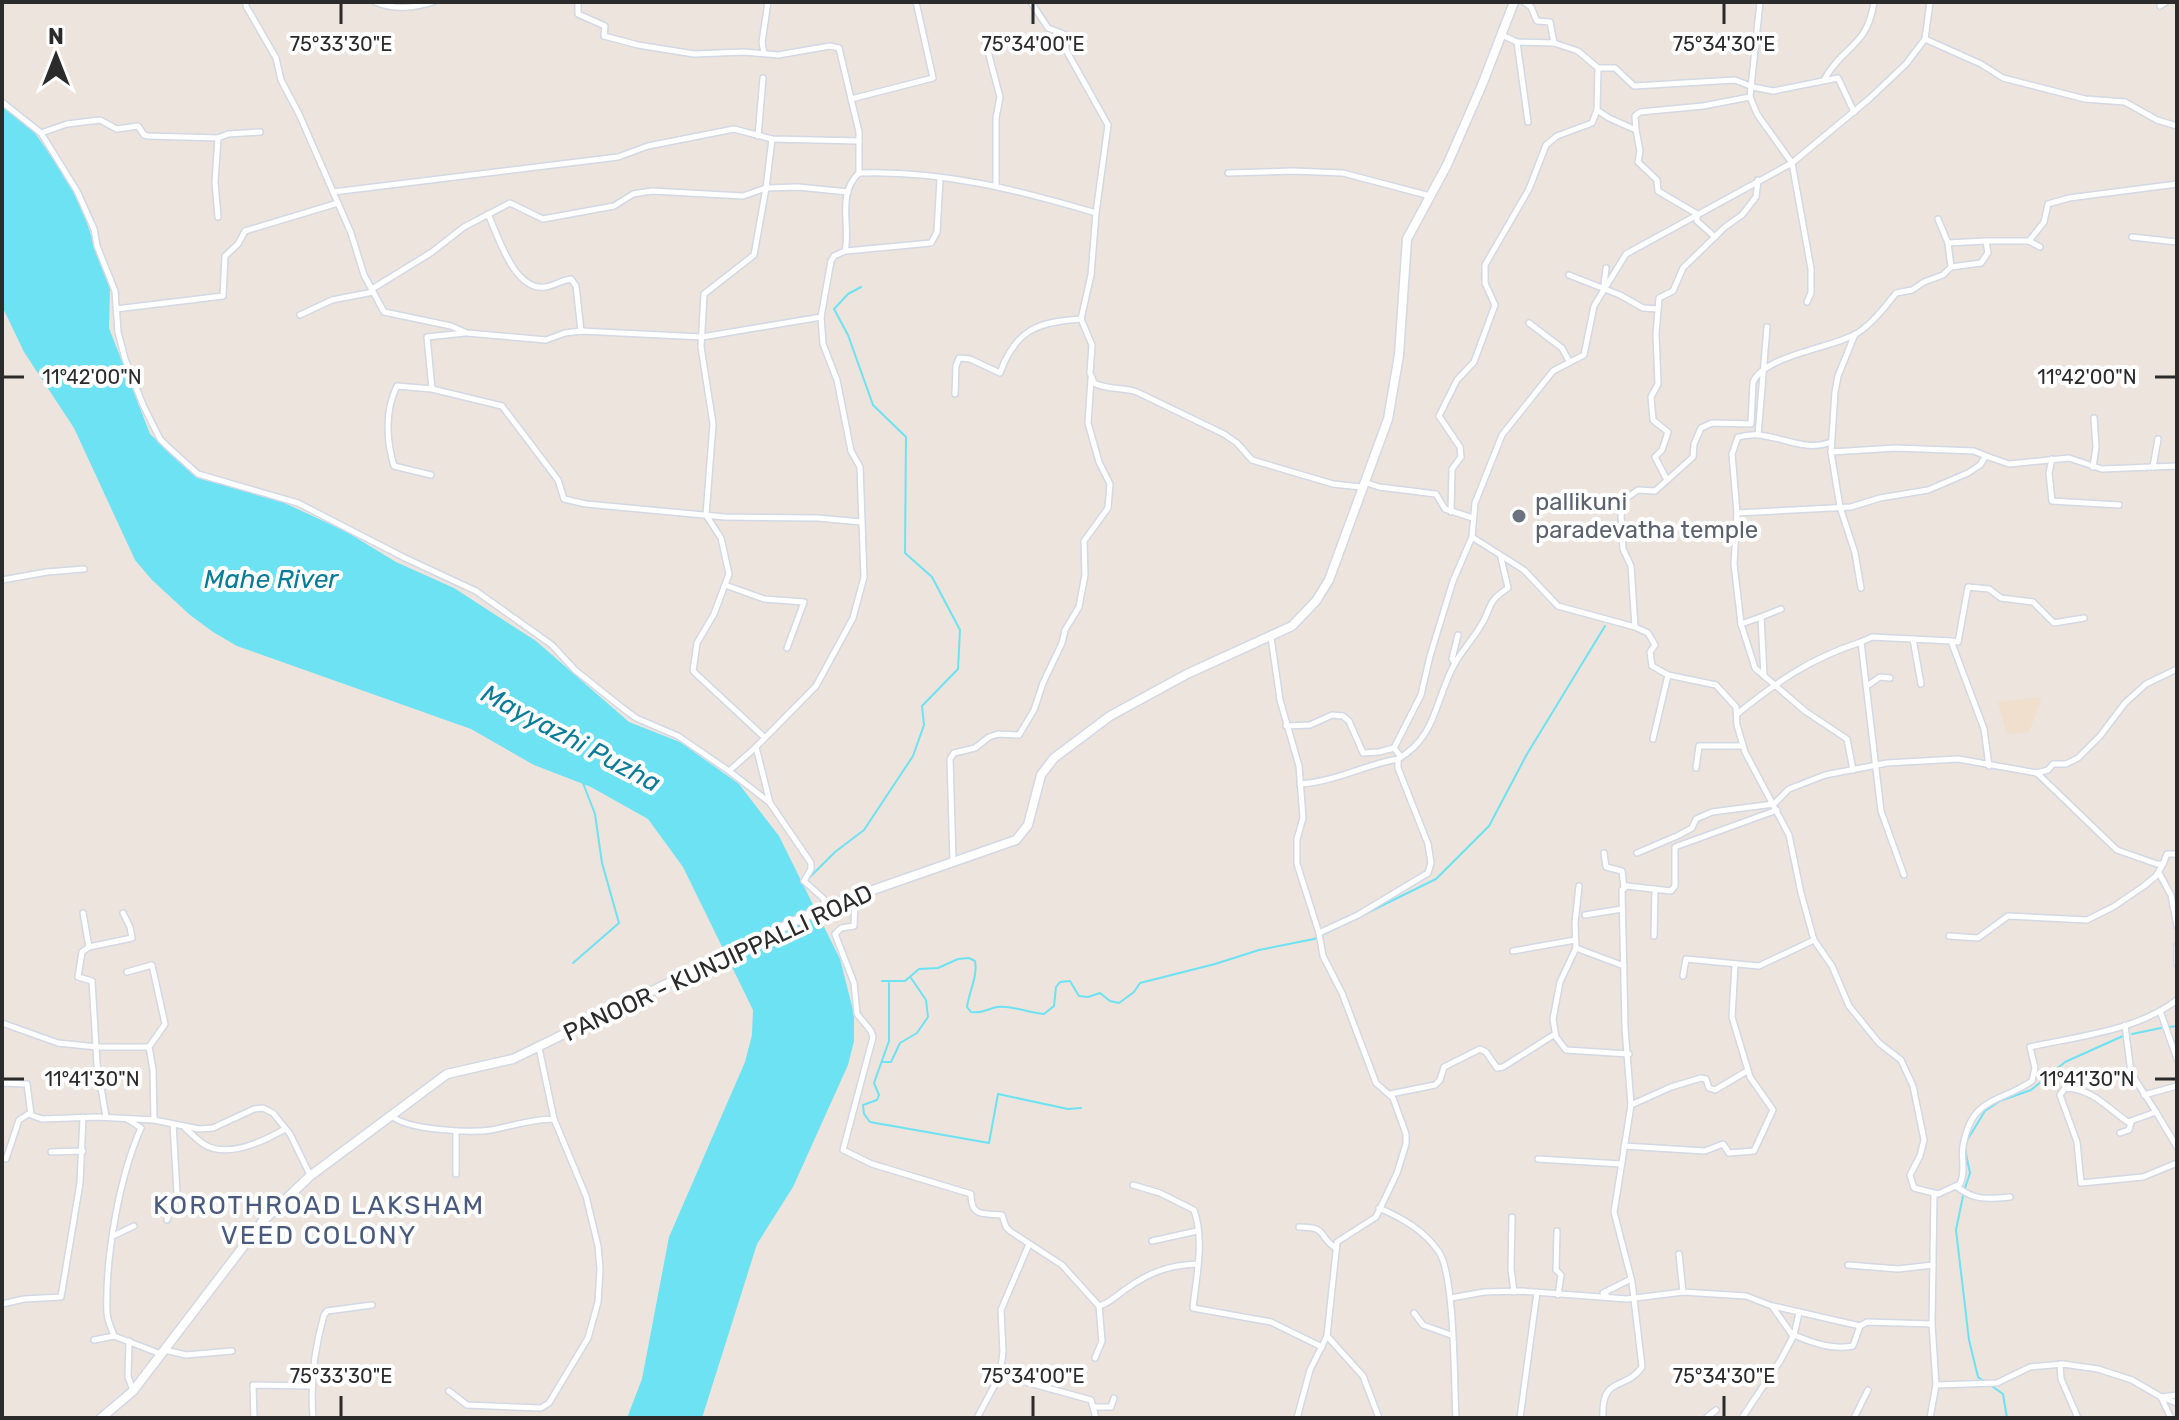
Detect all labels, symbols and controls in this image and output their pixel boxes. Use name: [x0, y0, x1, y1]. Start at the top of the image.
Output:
north arrow: [16, 16, 96, 96]
text: N: [48, 23, 64, 50]
text: 75°33'30"E: [290, 32, 392, 56]
text: 75°34'00"E: [981, 32, 1085, 56]
text: 75°34'30"E: [1673, 32, 1775, 56]
text: 11°42'00"N: [42, 365, 142, 389]
text: 11°42'00"N: [2037, 365, 2137, 389]
place label: pallikuni paradevatha temple: [1535, 488, 1758, 544]
marker: pallikuni paradevatha temple: [1510, 507, 1528, 525]
water label: Mahe River: [204, 564, 339, 595]
water label: Mayyazhi Puzha: [476, 678, 666, 799]
street label: PANOOR - KUNJIPPALLI ROAD: [559, 879, 877, 1047]
text: 11°41'30"N: [44, 1067, 140, 1091]
text: 11°41'30"N: [2039, 1067, 2135, 1091]
district label: KOROTHROAD LAKSHAM VEED COLONY: [153, 1190, 485, 1251]
text: 75°33'30"E: [290, 1364, 392, 1388]
text: 75°34'00"E: [981, 1364, 1085, 1388]
text: 75°34'30"E: [1673, 1364, 1775, 1388]

